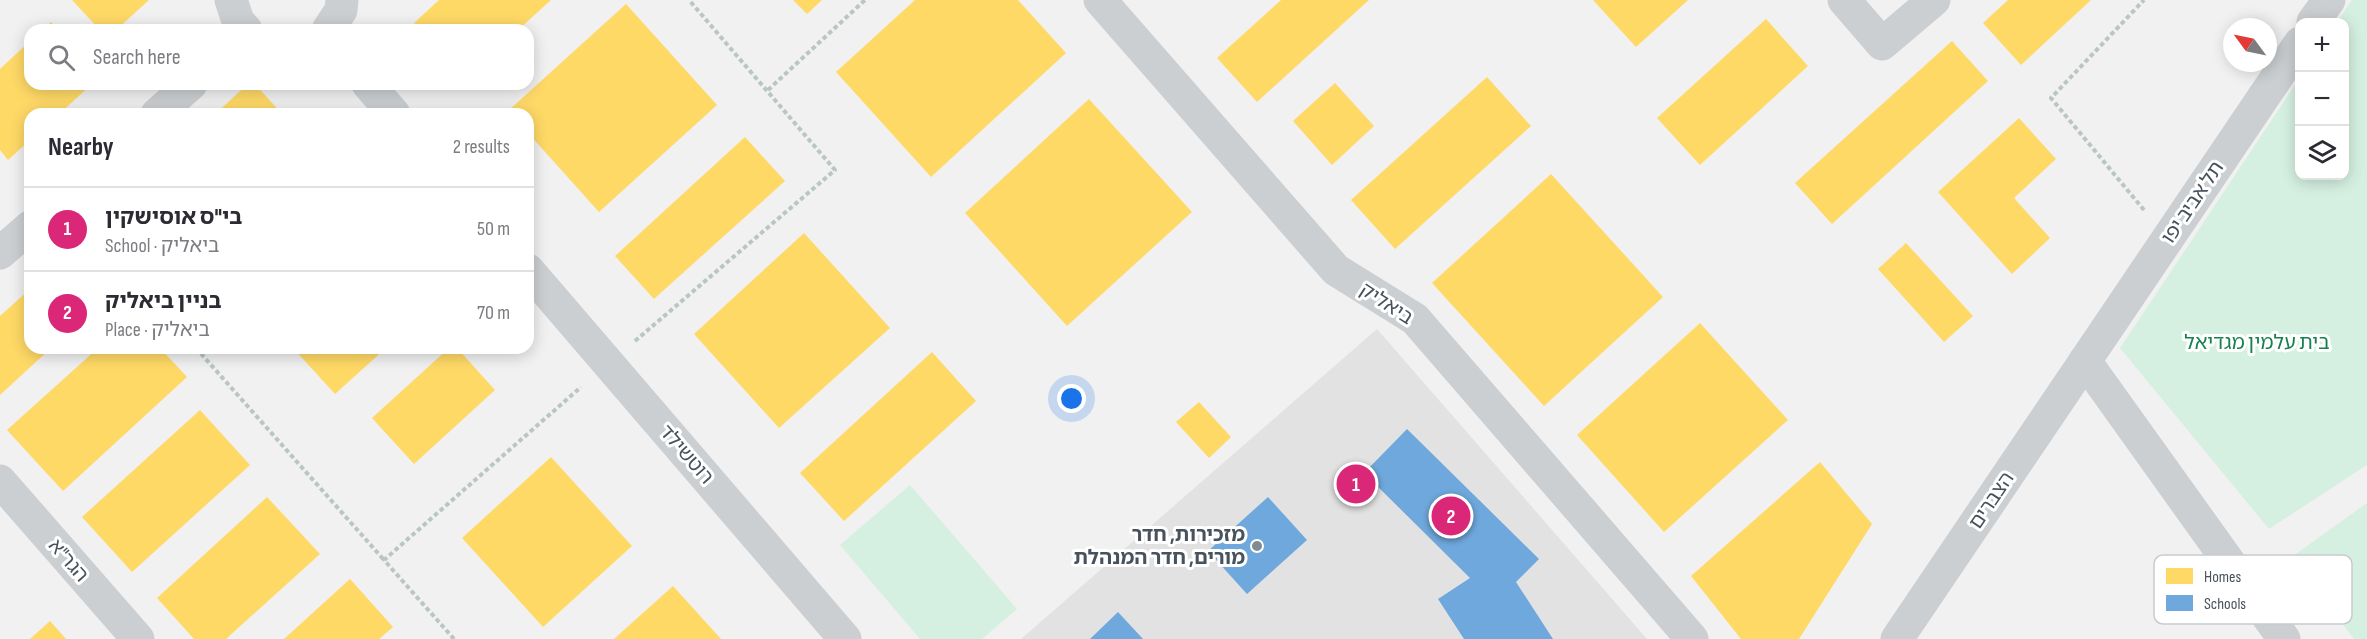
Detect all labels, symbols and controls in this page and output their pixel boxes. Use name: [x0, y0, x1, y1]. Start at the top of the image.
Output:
north arrow: [2223, 18, 2277, 72]
map controls: [2295, 18, 2349, 180]
button: +: [2295, 18, 2349, 72]
search box: [24, 24, 534, 90]
icon: search: [45, 41, 78, 74]
text: Search here: [93, 44, 180, 71]
button: −: [2295, 72, 2349, 126]
button: layers: [2295, 126, 2349, 180]
text: Nearby: [48, 132, 114, 163]
text: 2 results: [453, 135, 510, 159]
street label: תל אביב יפו: [2157, 157, 2229, 248]
text: בי"ס אוסישקין: [105, 204, 242, 231]
text: 1: [64, 217, 71, 241]
text: 50 m: [477, 217, 510, 241]
text: School · ביאליק: [105, 234, 220, 258]
street label: ביאליק: [1355, 278, 1418, 330]
text: בניין ביאליק: [105, 288, 222, 315]
text: 2: [63, 301, 72, 325]
text: 70 m: [477, 301, 510, 325]
text: Place · ביאליק: [105, 318, 210, 342]
park label: בית עלמין מגדיאל: [2184, 331, 2330, 355]
your location: [1057, 384, 1086, 413]
street label: רוטשילד: [654, 420, 718, 489]
pin: 1: [1336, 462, 1376, 506]
street label: הצברים: [1964, 468, 2020, 534]
pin: 2: [1432, 494, 1470, 538]
place label: מזכירות, חדר מורים, חדר המנהלת: [1073, 523, 1245, 570]
street label: הגר"א: [43, 534, 93, 587]
marker: מזכירות, חדר מורים, חדר המנהלת: [1250, 539, 1264, 553]
legend: [2154, 555, 2352, 624]
text: Homes: [2204, 568, 2241, 587]
text: Schools: [2204, 595, 2246, 614]

